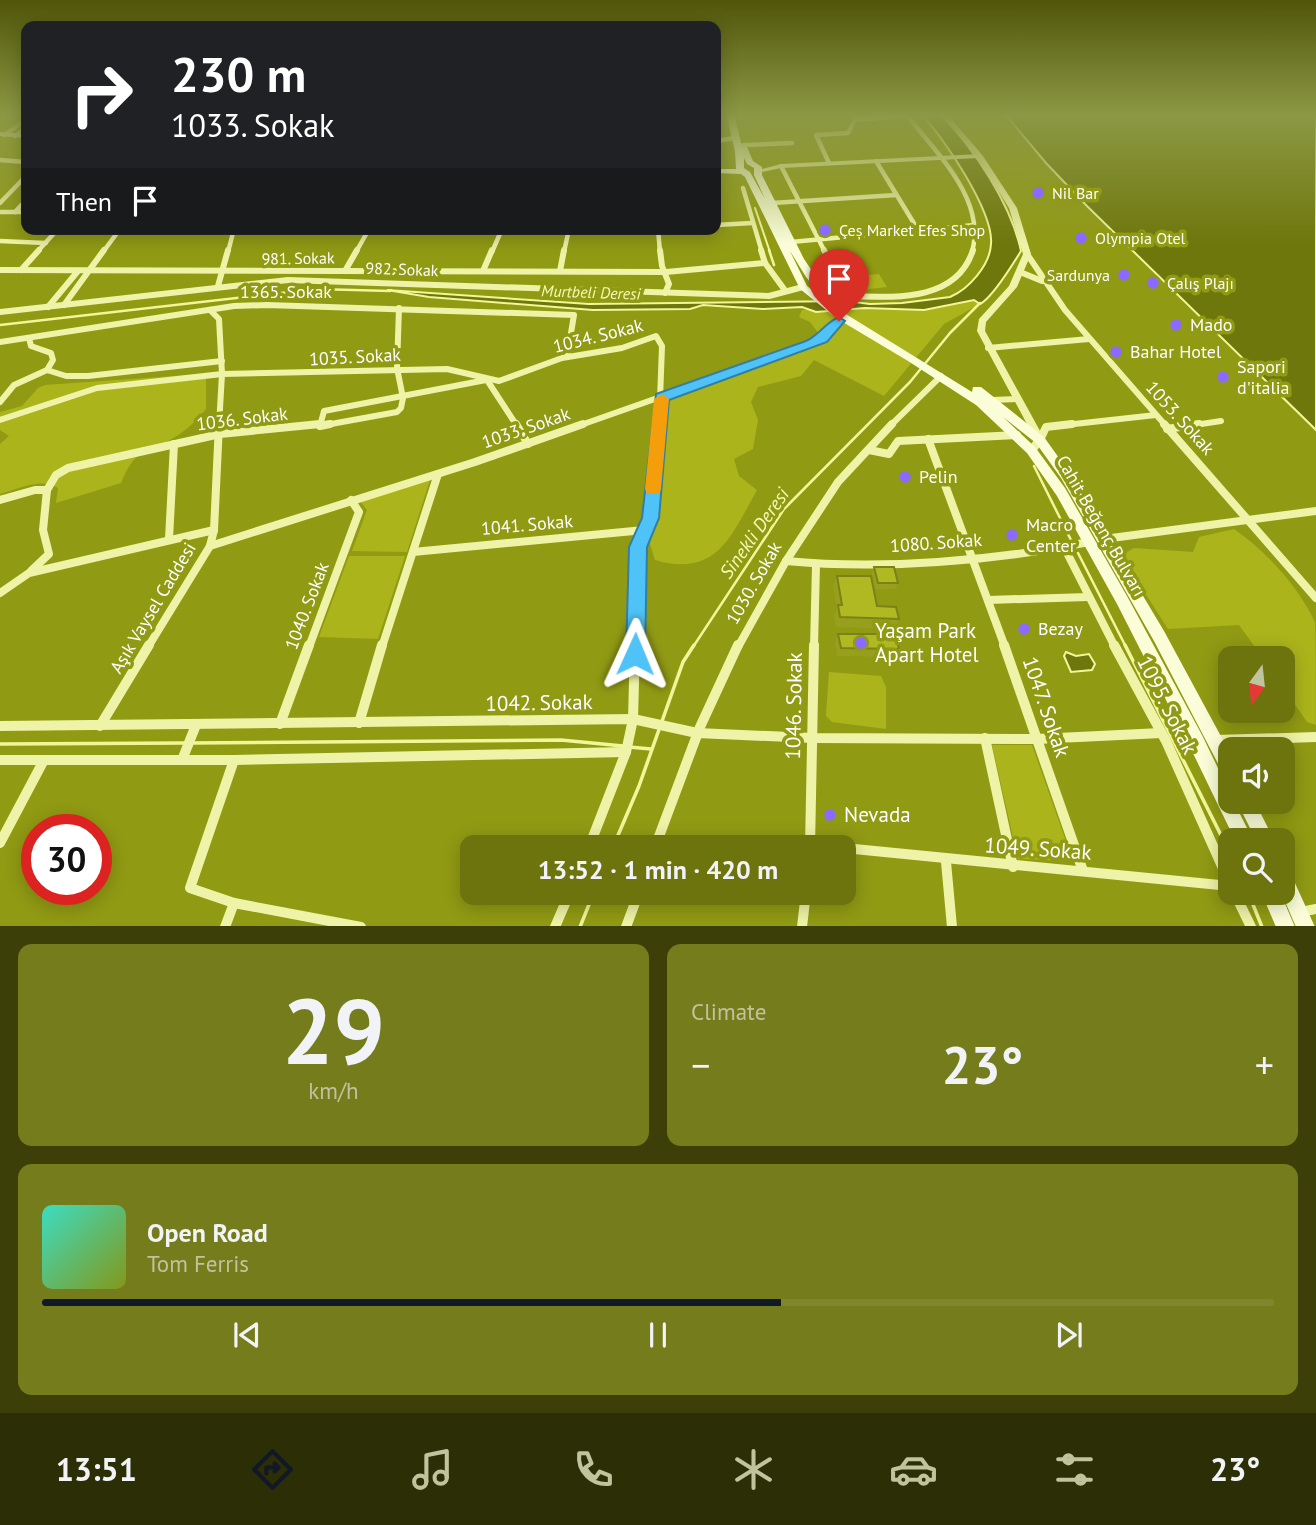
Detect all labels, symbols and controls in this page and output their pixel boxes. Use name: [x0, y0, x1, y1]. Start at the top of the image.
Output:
text: 230 m: [171, 42, 306, 106]
icon: right: [56, 49, 147, 140]
text: 1033. Sokak: [171, 104, 334, 146]
icon: arrive: [126, 182, 164, 220]
place label: Nil Bar: [1052, 183, 1099, 203]
text: Then: [56, 185, 112, 218]
marker: Nil Bar: [1030, 185, 1046, 201]
place label: Çeș Market Efes Shop: [839, 220, 985, 240]
marker: Çeș Market Efes Shop: [817, 222, 833, 238]
place label: Olympia Otel: [1095, 228, 1186, 248]
marker: Olympia Otel: [1073, 230, 1089, 246]
street label: 981. Sokak: [261, 247, 335, 269]
pin: [809, 249, 869, 321]
street label: 982. Sokak: [365, 258, 439, 280]
icon: arrive: [820, 260, 858, 298]
place label: Sardunya: [1047, 265, 1110, 285]
marker: Sardunya: [1116, 267, 1132, 283]
place label: Çalış Plajı: [1167, 273, 1234, 293]
marker: Çalış Plajı: [1145, 275, 1161, 291]
street label: 1365. Sokak: [240, 280, 332, 303]
water label: Murtbeli Deresi: [541, 280, 642, 304]
street label: 1034. Sokak: [551, 313, 646, 358]
place label: Mado: [1190, 313, 1233, 336]
marker: Mado: [1168, 317, 1184, 333]
place label: Bahar Hotel: [1130, 340, 1222, 363]
street label: 1035. Sokak: [308, 343, 402, 370]
marker: Bahar Hotel: [1108, 344, 1124, 360]
place label: Sapori d'italia: [1237, 355, 1289, 399]
marker: Sapori d'italia: [1215, 369, 1231, 385]
street label: 1053. Sokak: [1141, 376, 1220, 460]
street label: 1036. Sokak: [195, 401, 289, 436]
street label: 1033. Sokak: [479, 402, 573, 453]
street label: Cahit Beğenç Bulvarı: [1052, 451, 1151, 600]
place label: Pelin: [919, 465, 957, 488]
marker: Pelin: [897, 469, 913, 485]
water label: Sinekli Deresi: [714, 482, 795, 583]
street label: 1041. Sokak: [480, 509, 574, 540]
place label: Macro Center: [1026, 513, 1076, 557]
marker: Macro Center: [1004, 527, 1020, 543]
street label: 1080. Sokak: [889, 528, 983, 557]
street label: 1030. Sokak: [721, 537, 787, 628]
street label: Aşık Vaysel Caddesi: [104, 538, 201, 677]
street label: 1040. Sokak: [279, 558, 334, 653]
position arrow: [598, 617, 672, 691]
place label: Yaşam Park Apart Hotel: [875, 617, 979, 668]
place label: Bezay: [1038, 617, 1083, 640]
marker: Bezay: [1016, 621, 1032, 637]
marker: Yaşam Park Apart Hotel: [853, 635, 869, 651]
north arrow: [1218, 646, 1295, 723]
map controls: [1218, 646, 1295, 905]
street label: 1095. Sokak: [1131, 651, 1204, 759]
street label: 1046. Sokak: [779, 652, 808, 760]
street label: 1047. Sokak: [1017, 653, 1076, 761]
street label: 1042. Sokak: [485, 688, 593, 717]
button: sound: [1218, 737, 1295, 814]
place label: Nevada: [844, 801, 911, 828]
marker: Nevada: [822, 807, 838, 823]
speed limit sign: 30: [21, 814, 112, 905]
button: search: [1218, 828, 1295, 905]
street label: 1049. Sokak: [984, 831, 1092, 866]
text: 13:52 · 1 min · 420 m: [538, 853, 778, 886]
text: 29: [282, 971, 385, 1089]
text: Climate: [691, 997, 766, 1026]
text: 23°: [942, 1031, 1023, 1098]
text: −: [691, 1040, 710, 1089]
text: +: [1255, 1040, 1274, 1089]
text: km/h: [308, 1076, 359, 1105]
text: Open Road: [147, 1216, 268, 1249]
text: Tom Ferris: [147, 1249, 249, 1278]
icon: previous: [228, 1316, 266, 1354]
icon: pause: [639, 1316, 677, 1354]
icon: next: [1050, 1316, 1088, 1354]
icon: directions: [248, 1445, 297, 1494]
icon: music: [408, 1445, 457, 1494]
icon: phone: [569, 1445, 618, 1494]
icon: climate: [729, 1445, 778, 1494]
icon: car: [889, 1445, 938, 1494]
icon: filters: [1050, 1445, 1099, 1494]
text: 13:51: [56, 1448, 137, 1490]
text: 23°: [1210, 1448, 1260, 1490]

